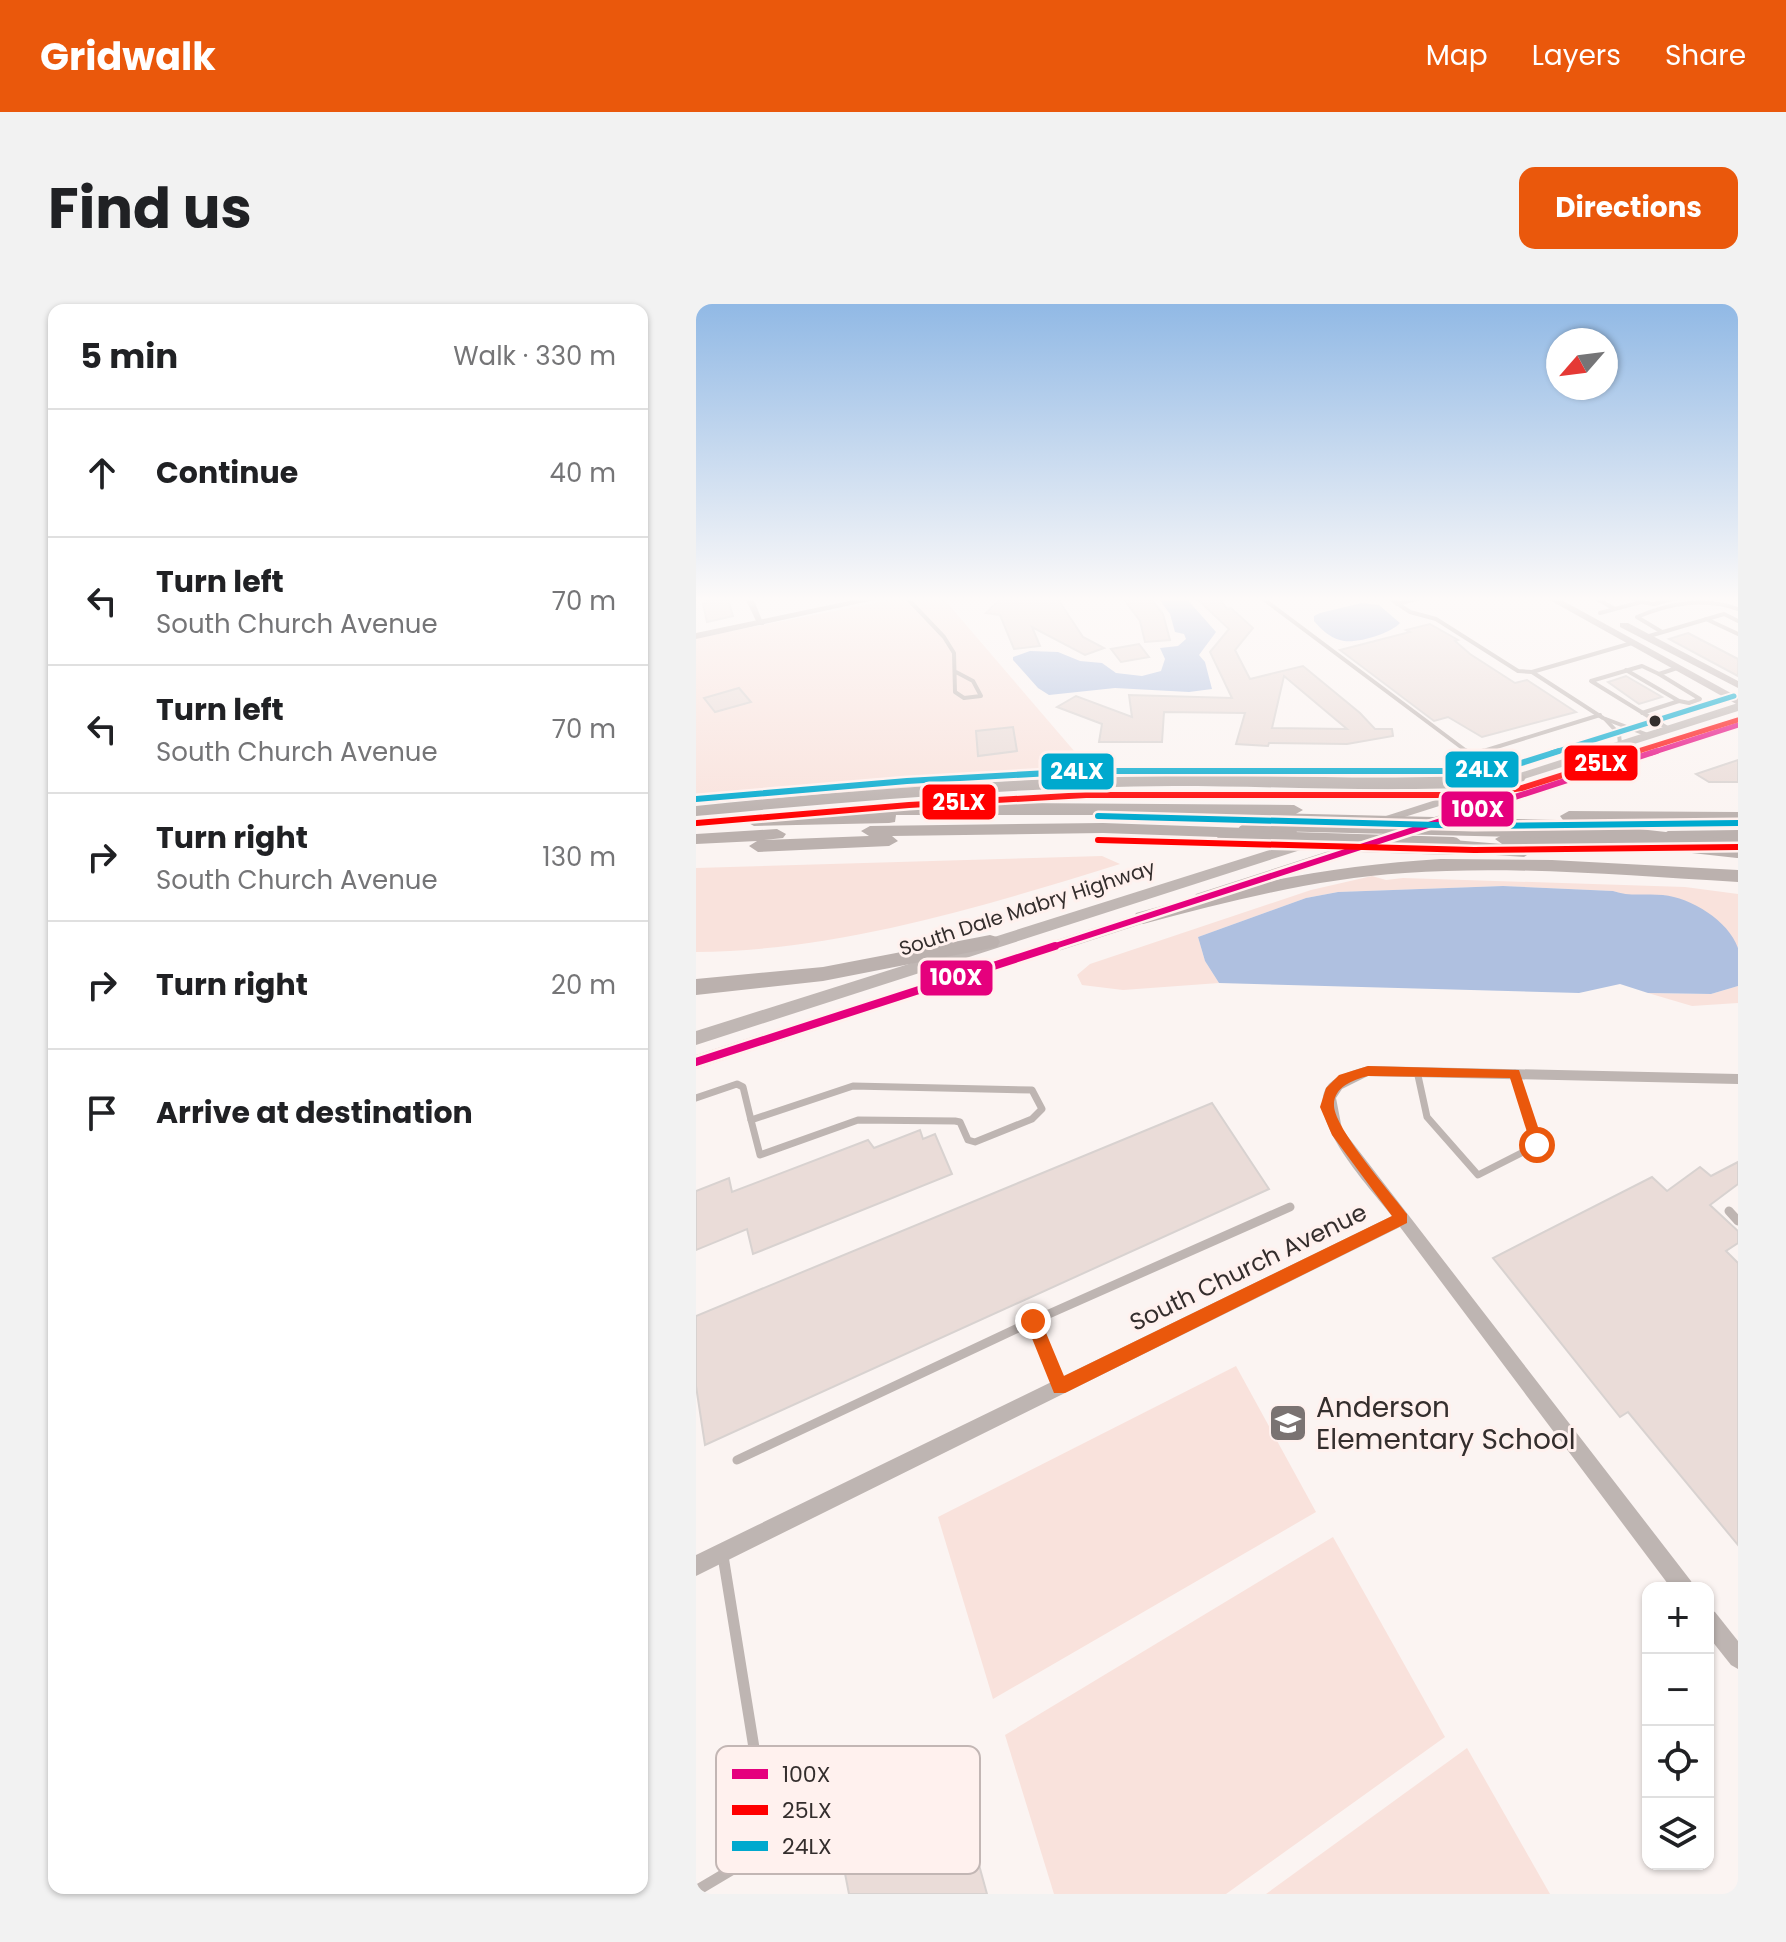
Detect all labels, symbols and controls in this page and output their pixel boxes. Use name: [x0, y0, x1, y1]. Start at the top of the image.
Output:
text: Gridwalk: [40, 30, 216, 83]
text: Map: [1426, 36, 1488, 75]
text: Layers: [1532, 36, 1621, 75]
text: Share: [1665, 36, 1746, 75]
button: Directions: [1519, 167, 1738, 249]
text: Find us: [48, 169, 252, 248]
north arrow: [1546, 328, 1618, 400]
text: 5 min: [80, 332, 178, 380]
text: Walk · 330 m: [453, 338, 616, 374]
icon: ahead: [80, 451, 124, 495]
text: Continue: [156, 451, 298, 494]
text: 40 m: [550, 455, 616, 491]
text: Turn left: [156, 560, 284, 603]
icon: left: [80, 579, 124, 623]
text: 70 m: [552, 583, 616, 619]
text: South Church Avenue: [156, 606, 438, 642]
text: Turn left: [156, 688, 284, 731]
icon: left: [80, 707, 124, 751]
text: 70 m: [552, 711, 616, 747]
unlabelled marker: [1647, 713, 1663, 729]
text: South Church Avenue: [156, 734, 438, 770]
line badge: 25LX: [1563, 744, 1639, 782]
text: 25LX: [1574, 748, 1628, 779]
line badge: 24LX: [1444, 750, 1520, 789]
line badge: 24LX: [1040, 752, 1115, 791]
text: 24LX: [1455, 754, 1509, 785]
text: 24LX: [1050, 756, 1104, 787]
line badge: 25LX: [921, 783, 997, 821]
text: 25LX: [932, 787, 986, 818]
line badge: 100X: [1440, 790, 1515, 828]
text: 100X: [1452, 794, 1505, 825]
text: Turn right: [156, 816, 308, 859]
icon: right: [80, 835, 124, 879]
text: 130 m: [542, 839, 616, 875]
street label: South Dale Mabry Highway: [895, 853, 1159, 963]
text: South Church Avenue: [156, 862, 438, 898]
line badge: 100X: [919, 959, 994, 997]
text: 100X: [930, 962, 983, 993]
icon: right: [80, 963, 124, 1007]
text: Turn right: [156, 963, 308, 1006]
text: 20 m: [551, 967, 616, 1003]
icon: arrive: [80, 1091, 124, 1135]
text: Arrive at destination: [156, 1091, 473, 1134]
route start: [1519, 1127, 1555, 1163]
street label: South Church Avenue: [1124, 1195, 1372, 1339]
route end: [1015, 1303, 1051, 1339]
place label: Anderson Elementary School: [1316, 1388, 1576, 1459]
school or university icon: Anderson Elementary School: [1267, 1402, 1309, 1444]
map controls: [1642, 1582, 1714, 1870]
button: +: [1642, 1582, 1714, 1654]
button: −: [1642, 1654, 1714, 1726]
button: locate: [1642, 1726, 1714, 1798]
legend: [716, 1746, 980, 1874]
text: 100X: [782, 1759, 830, 1790]
text: 25LX: [782, 1795, 832, 1826]
button: layers: [1642, 1798, 1714, 1870]
text: 24LX: [782, 1831, 832, 1862]

